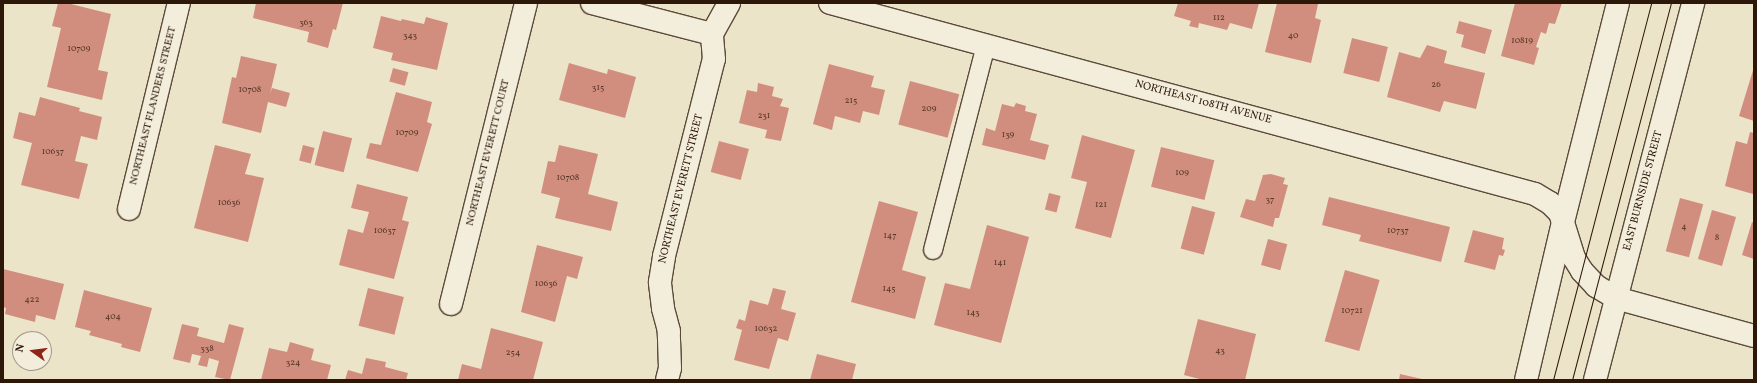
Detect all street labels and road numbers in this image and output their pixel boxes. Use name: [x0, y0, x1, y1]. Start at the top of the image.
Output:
street label: NORTHEAST FLANDERS STREET: [128, 25, 180, 187]
street label: NORTHEAST EVERETT COURT: [464, 78, 514, 228]
street label: NORTHEAST 108TH AVENUE: [1133, 78, 1273, 128]
street label: NORTHEAST EVERETT STREET: [657, 113, 707, 265]
street label: EAST BURNSIDE STREET: [1622, 129, 1666, 253]

